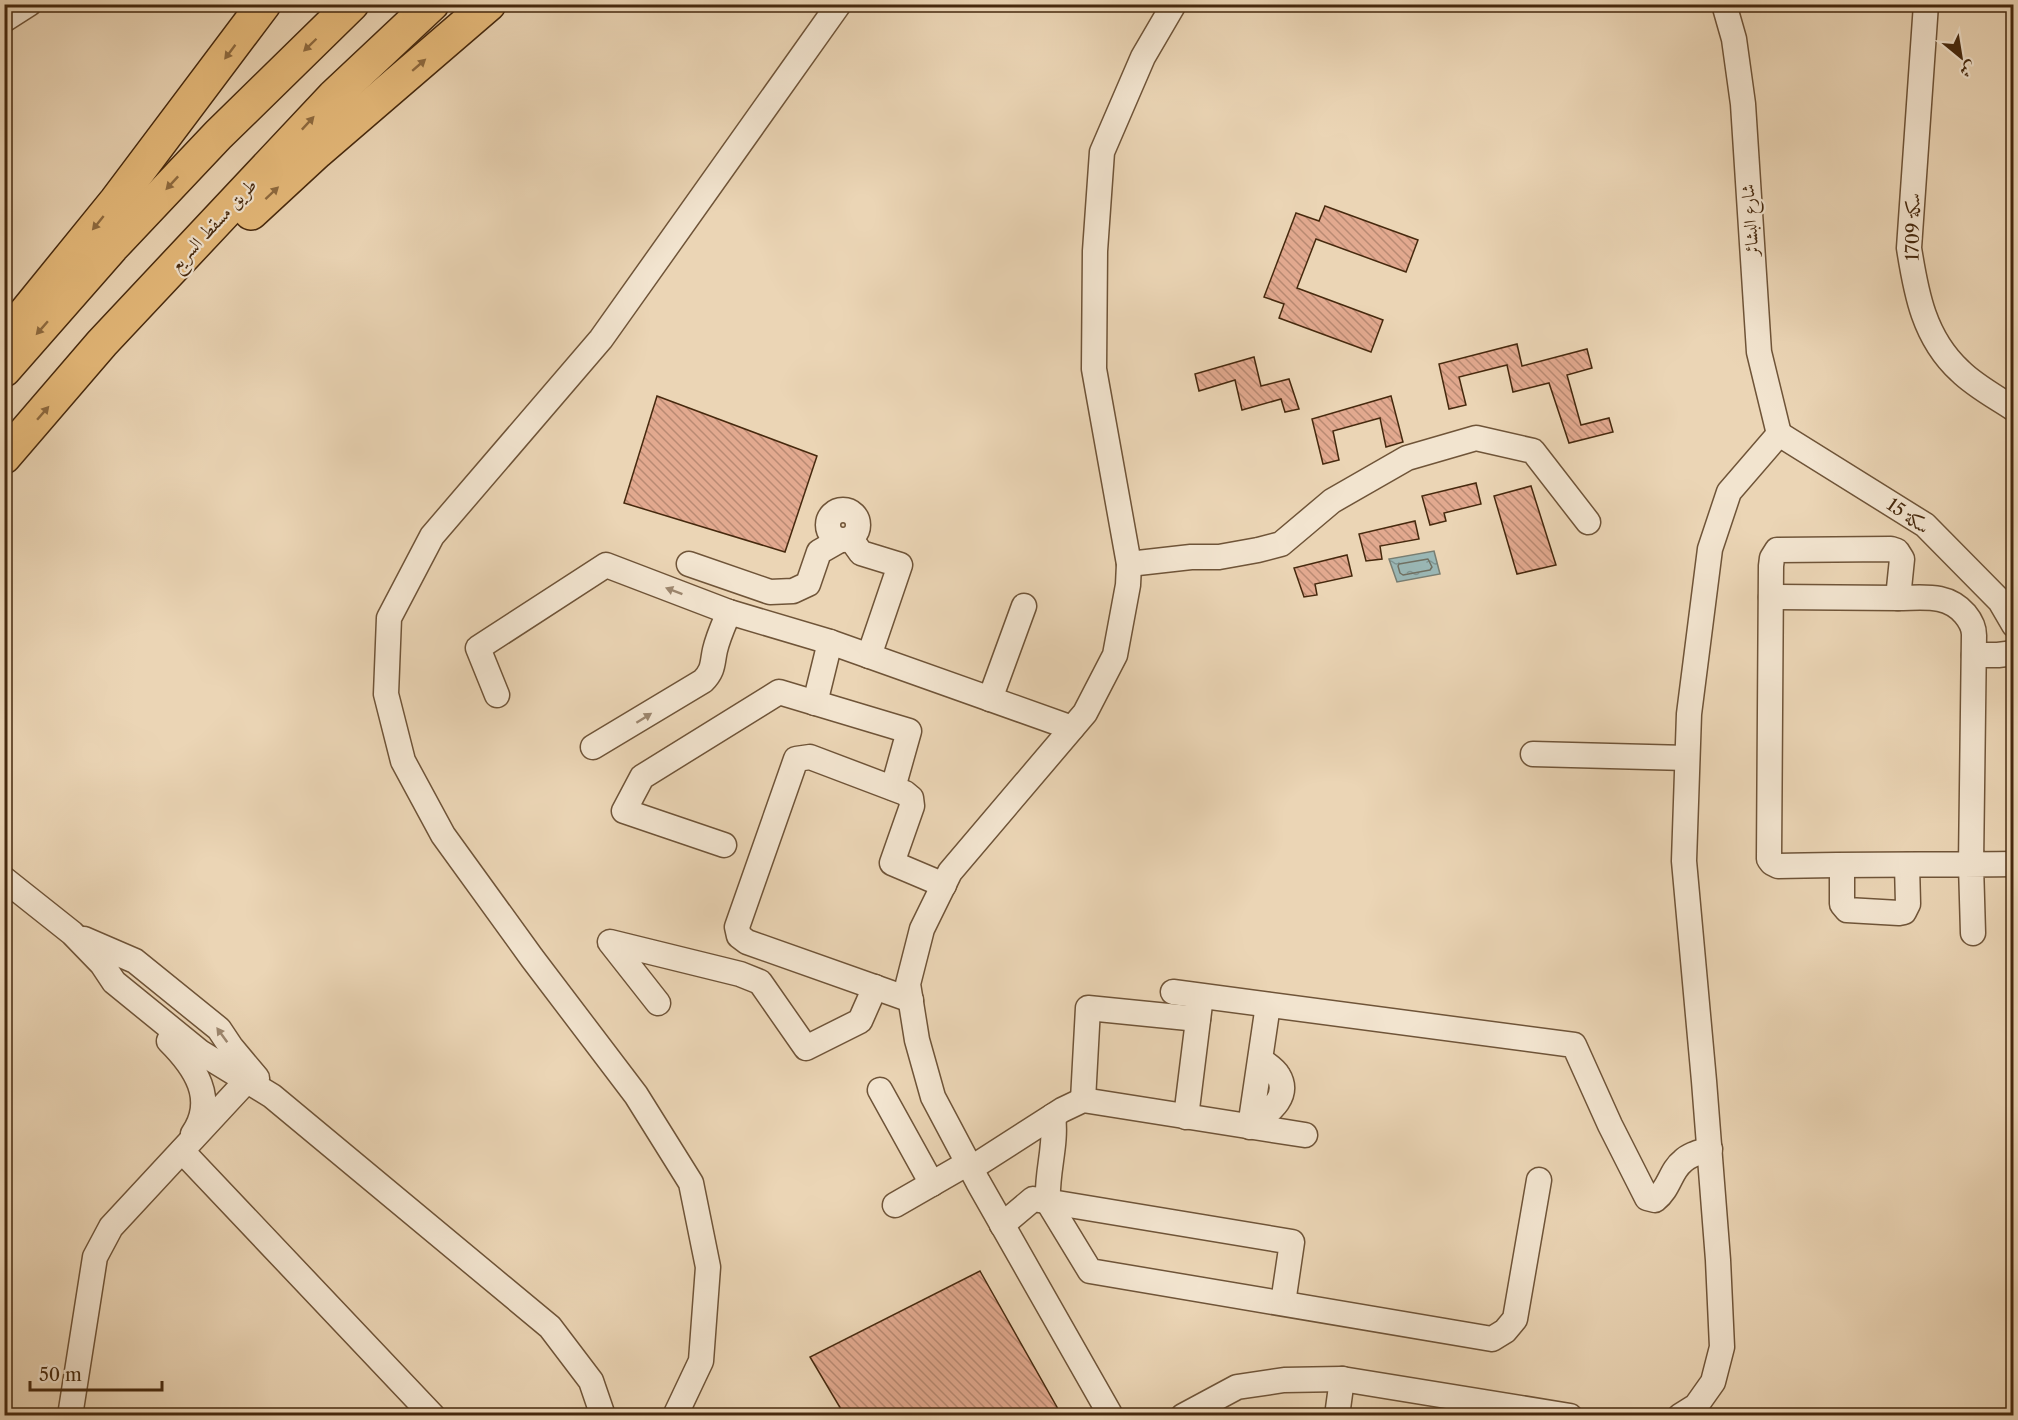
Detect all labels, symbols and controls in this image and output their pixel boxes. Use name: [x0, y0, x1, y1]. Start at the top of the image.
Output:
north arrow: [1931, 27, 1991, 87]
one-way arrow: [303, 38, 317, 52]
one-way arrow: [224, 43, 236, 59]
text: ش: [1957, 57, 1980, 83]
one-way arrow: [411, 59, 426, 72]
one-way arrow: [301, 116, 315, 130]
street label: طريق مسقط السريع: [165, 174, 265, 279]
one-way arrow: [165, 176, 179, 191]
street label: شارع البشائر: [1736, 183, 1768, 259]
one-way arrow: [265, 186, 280, 200]
street label: سكة 1709: [1901, 193, 1925, 261]
one-way arrow: [92, 215, 105, 231]
one-way arrow: [36, 320, 49, 335]
one-way arrow: [36, 405, 49, 421]
street label: سكة 15: [1883, 494, 1933, 538]
one-way arrow: [665, 586, 683, 595]
one-way arrow: [636, 712, 652, 723]
one-way arrow: [216, 1027, 228, 1043]
scale bar: [30, 1354, 162, 1392]
text: 50 m: [39, 1364, 82, 1386]

